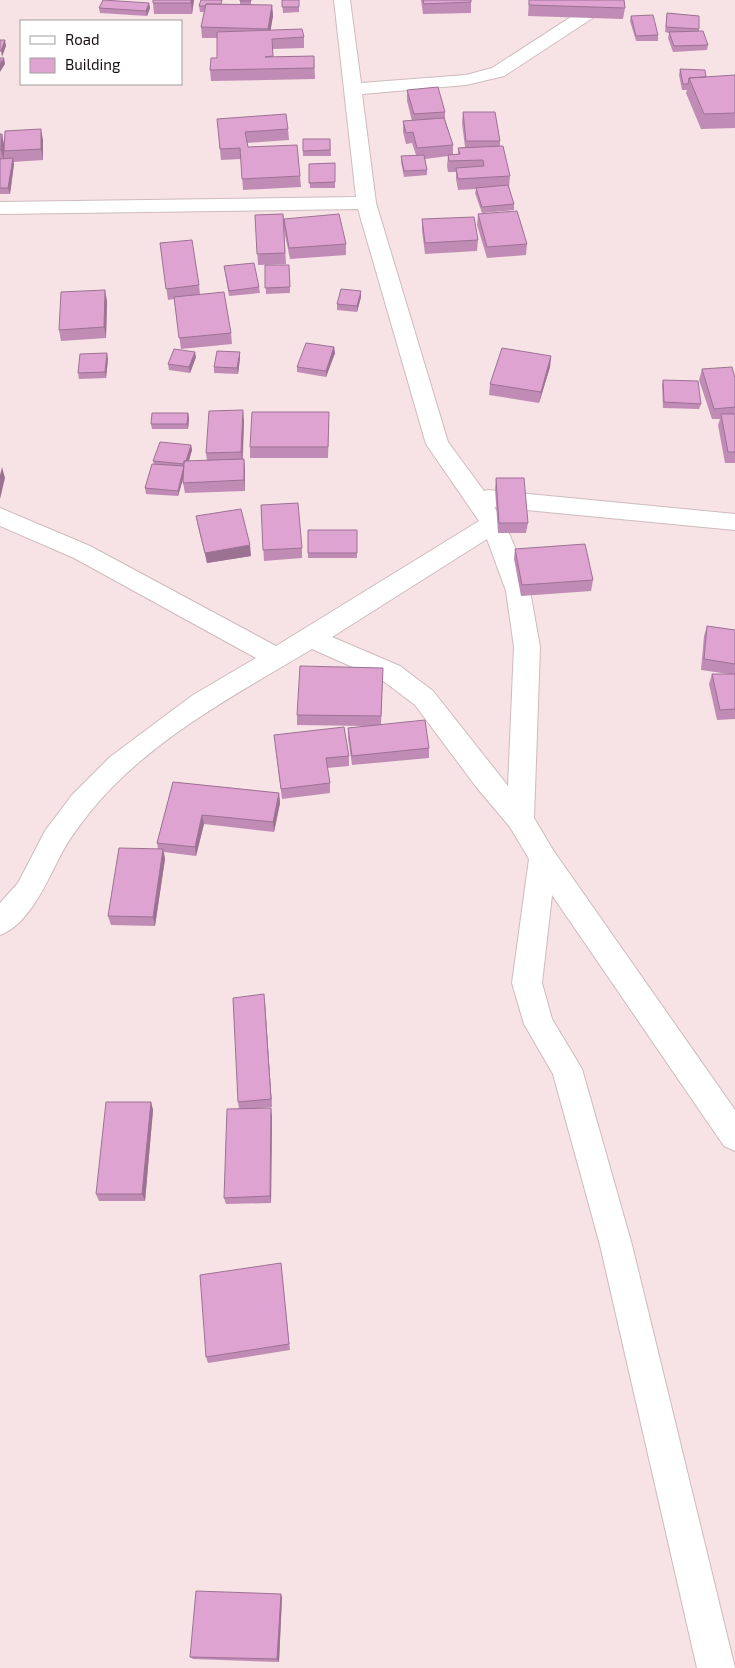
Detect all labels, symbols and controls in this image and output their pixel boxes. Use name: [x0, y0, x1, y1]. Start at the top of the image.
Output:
legend: [20, 20, 182, 85]
text: Road: [65, 30, 100, 48]
text: Building: [65, 55, 121, 73]

